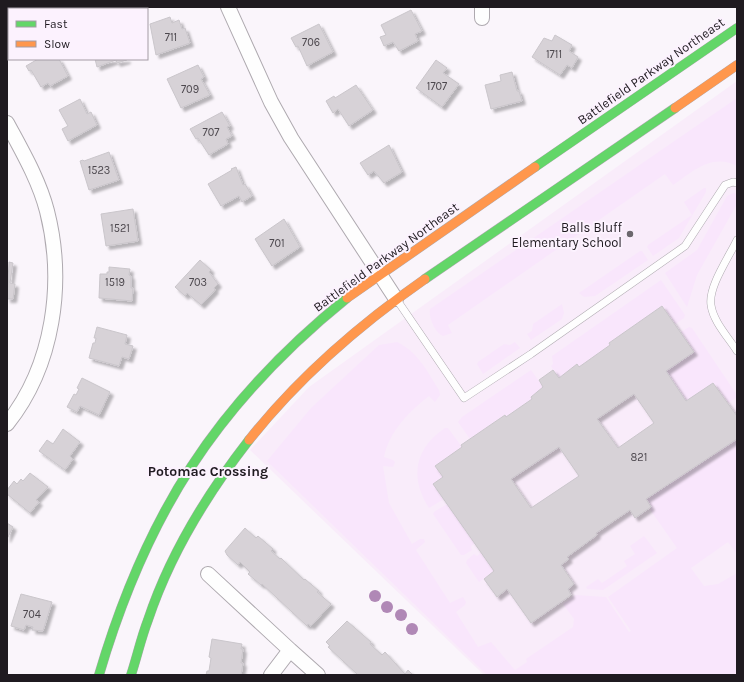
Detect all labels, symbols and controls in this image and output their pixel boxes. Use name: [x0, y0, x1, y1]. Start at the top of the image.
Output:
legend: [8, 8, 148, 60]
street label: Battlefield Parkway Northeast: [575, 14, 727, 128]
text: Fast: [44, 17, 68, 31]
house number: 711: [165, 31, 177, 44]
house number: 706: [302, 36, 320, 49]
text: Slow: [44, 37, 70, 51]
house number: 1711: [546, 48, 562, 61]
house number: 1707: [427, 80, 447, 93]
house number: 709: [181, 83, 199, 96]
house number: 707: [203, 126, 219, 139]
house number: 1523: [88, 164, 110, 177]
street label: Battlefield Parkway Northeast: [310, 199, 462, 315]
place label: Balls Bluff Elementary School: [512, 220, 623, 250]
house number: 1521: [110, 222, 130, 235]
marker: Balls Bluff Elementary School: [625, 229, 635, 239]
house number: 701: [269, 237, 285, 250]
house number: 1519: [105, 276, 125, 289]
house number: 703: [189, 276, 207, 289]
house number: 821: [631, 451, 647, 464]
district label: Potomac Crossing: [148, 463, 268, 480]
house number: 704: [23, 608, 41, 621]

